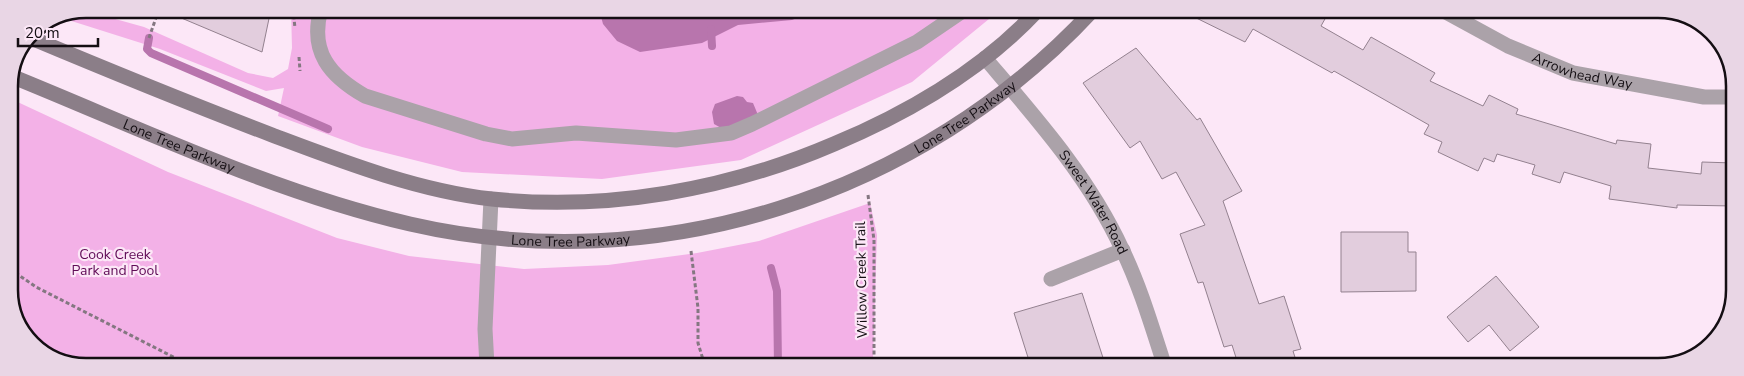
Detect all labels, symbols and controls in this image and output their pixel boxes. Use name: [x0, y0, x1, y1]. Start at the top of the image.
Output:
scale bar: [18, 15, 98, 47]
text: 20 m: [25, 23, 60, 43]
street label: Arrowhead Way: [1529, 48, 1635, 94]
street label: Lone Tree Parkway: [911, 76, 1021, 158]
street label: Lone Tree Parkway: [120, 115, 238, 178]
street label: Sweet Water Road: [1054, 146, 1132, 258]
street label: Willow Creek Trail: [851, 221, 872, 339]
street label: Lone Tree Parkway: [510, 229, 632, 252]
park label: Cook Creek Park and Pool: [72, 245, 159, 280]

